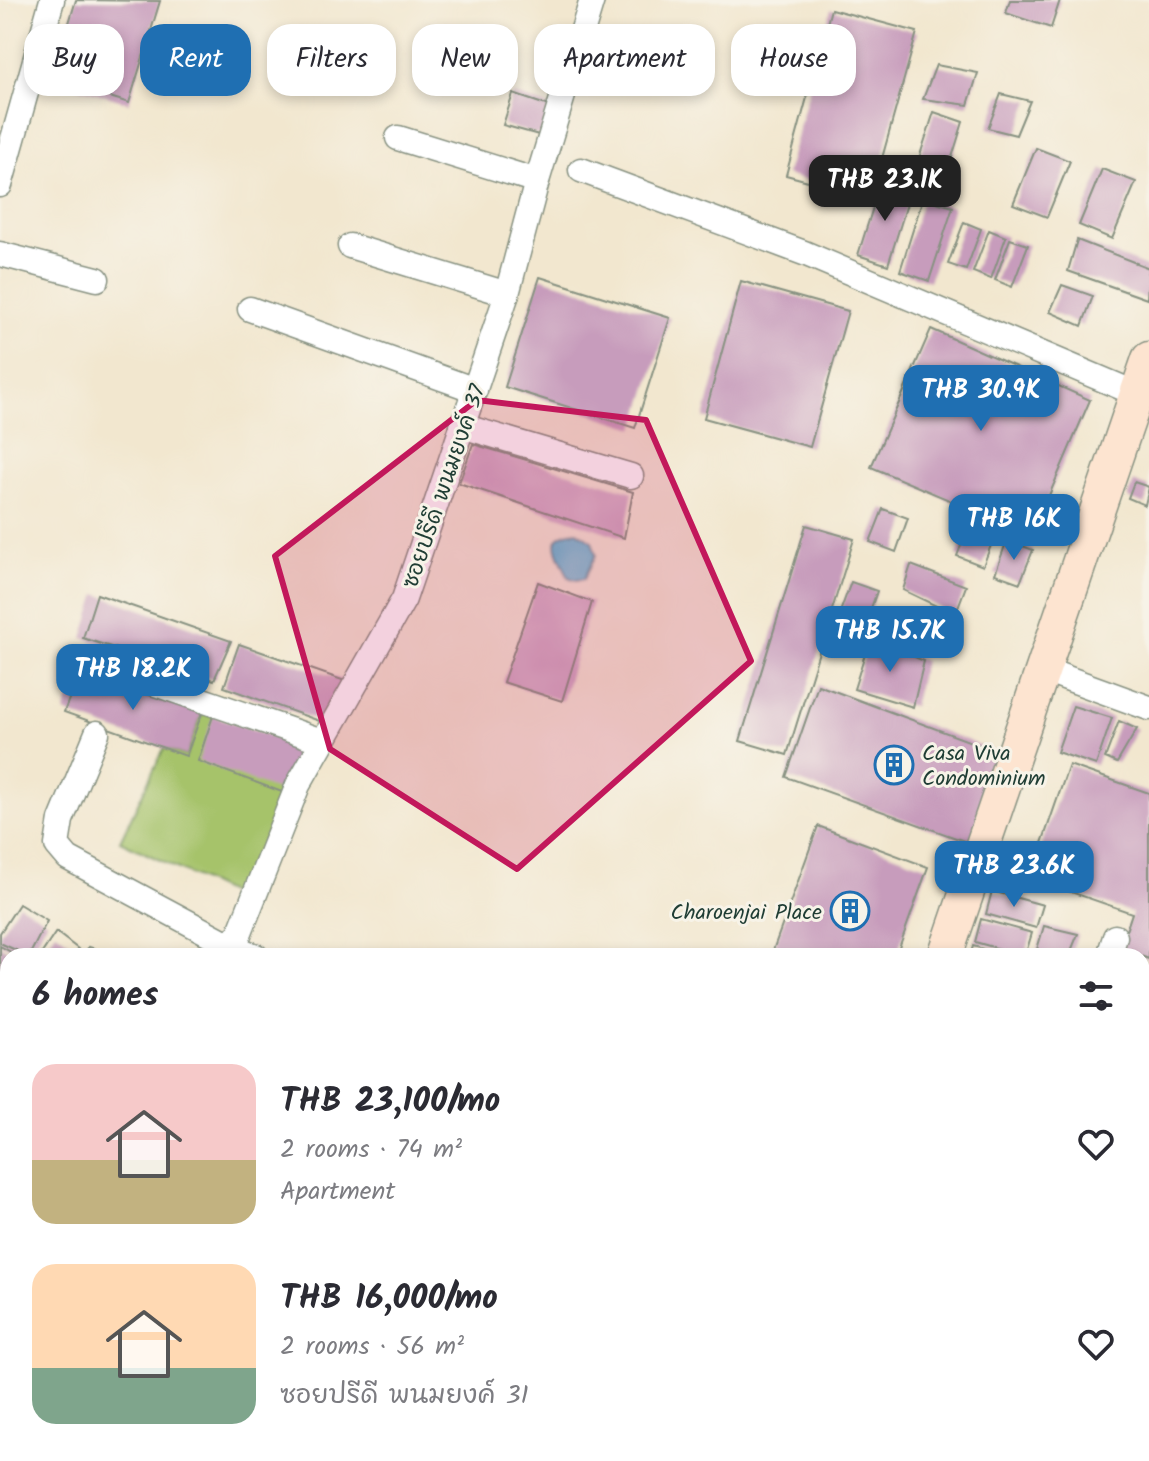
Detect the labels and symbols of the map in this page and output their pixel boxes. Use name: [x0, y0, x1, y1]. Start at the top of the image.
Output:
pin: THB 23.1K: [793, 155, 977, 223]
pin: THB 30.9K: [889, 365, 1073, 433]
street label: ซอยปรีดี พนมยงค์ 37: [394, 379, 497, 594]
pin: THB 16K: [940, 494, 1088, 562]
pin: THB 15.7K: [798, 606, 982, 674]
pin: THB 18.2K: [41, 644, 225, 712]
place label: Casa Viva Condominium: [922, 737, 1046, 797]
building icon: Casa Viva Condominium: [873, 744, 915, 786]
pin: THB 23.6K: [922, 841, 1106, 909]
building icon: Charoenjai Place: [829, 890, 871, 932]
place label: Charoenjai Place: [671, 896, 822, 931]

